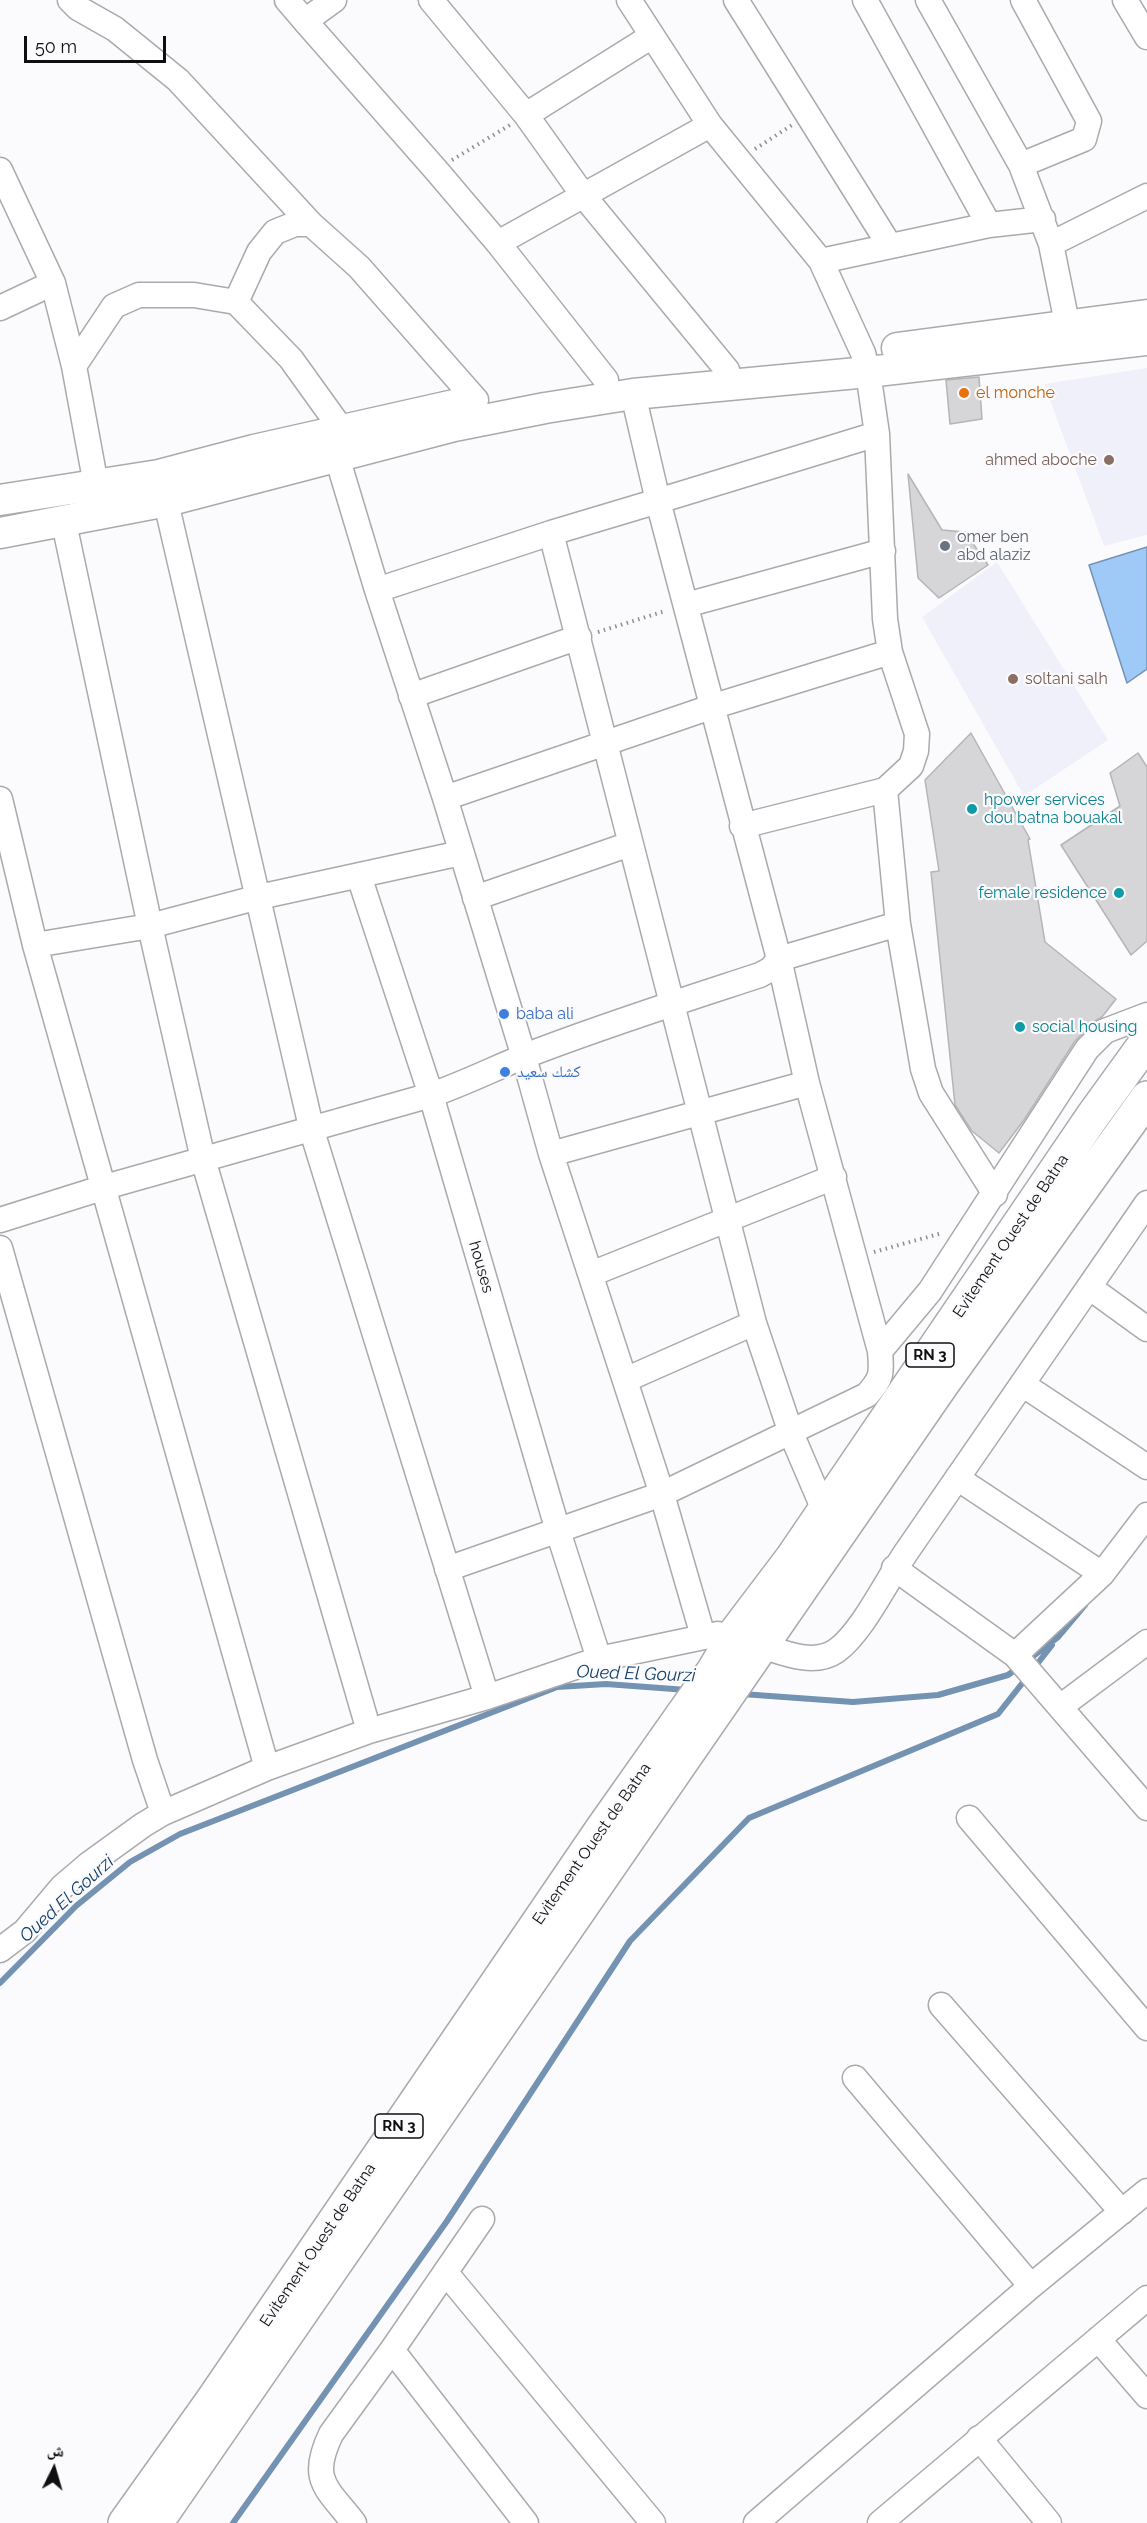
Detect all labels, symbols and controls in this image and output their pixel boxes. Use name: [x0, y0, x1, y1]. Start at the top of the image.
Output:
scale bar: [27, 24, 170, 62]
text: 50 m: [35, 36, 77, 57]
place label: el monche: [976, 383, 1055, 403]
marker: el monche: [957, 386, 971, 400]
place label: ahmed aboche: [985, 450, 1097, 470]
marker: ahmed aboche: [1102, 453, 1116, 467]
place label: omer ben abd alaziz: [957, 527, 1031, 565]
marker: omer ben abd alaziz: [938, 539, 952, 553]
place label: soltani salh: [1025, 669, 1108, 689]
marker: soltani salh: [1006, 672, 1020, 686]
place label: hpower services dou batna bouakal: [984, 790, 1122, 828]
marker: hpower services dou batna bouakal: [965, 802, 979, 816]
place label: female residence: [979, 883, 1107, 903]
marker: female residence: [1112, 886, 1126, 900]
place label: baba ali: [516, 1004, 574, 1024]
marker: baba ali: [497, 1007, 511, 1021]
place label: social housing: [1032, 1017, 1137, 1037]
marker: social housing: [1013, 1020, 1027, 1034]
place label: كشك سعيد: [517, 1062, 581, 1082]
marker: كشك سعيد: [498, 1065, 512, 1079]
street label: Evitement Ouest de Batna: [949, 1151, 1073, 1321]
street label: houses: [464, 1239, 498, 1295]
road number: RN 3: [906, 1343, 954, 1367]
water label: Oued El Gourzi: [576, 1661, 696, 1687]
street label: Evitement Ouest de Batna: [529, 1759, 655, 1929]
water label: Oued El Gourzi: [16, 1851, 118, 1947]
road number: RN 3: [375, 2114, 423, 2138]
street label: Evitement Ouest de Batna: [256, 2160, 380, 2330]
north arrow: [24, 2439, 84, 2499]
text: ش: [46, 2440, 65, 2461]

